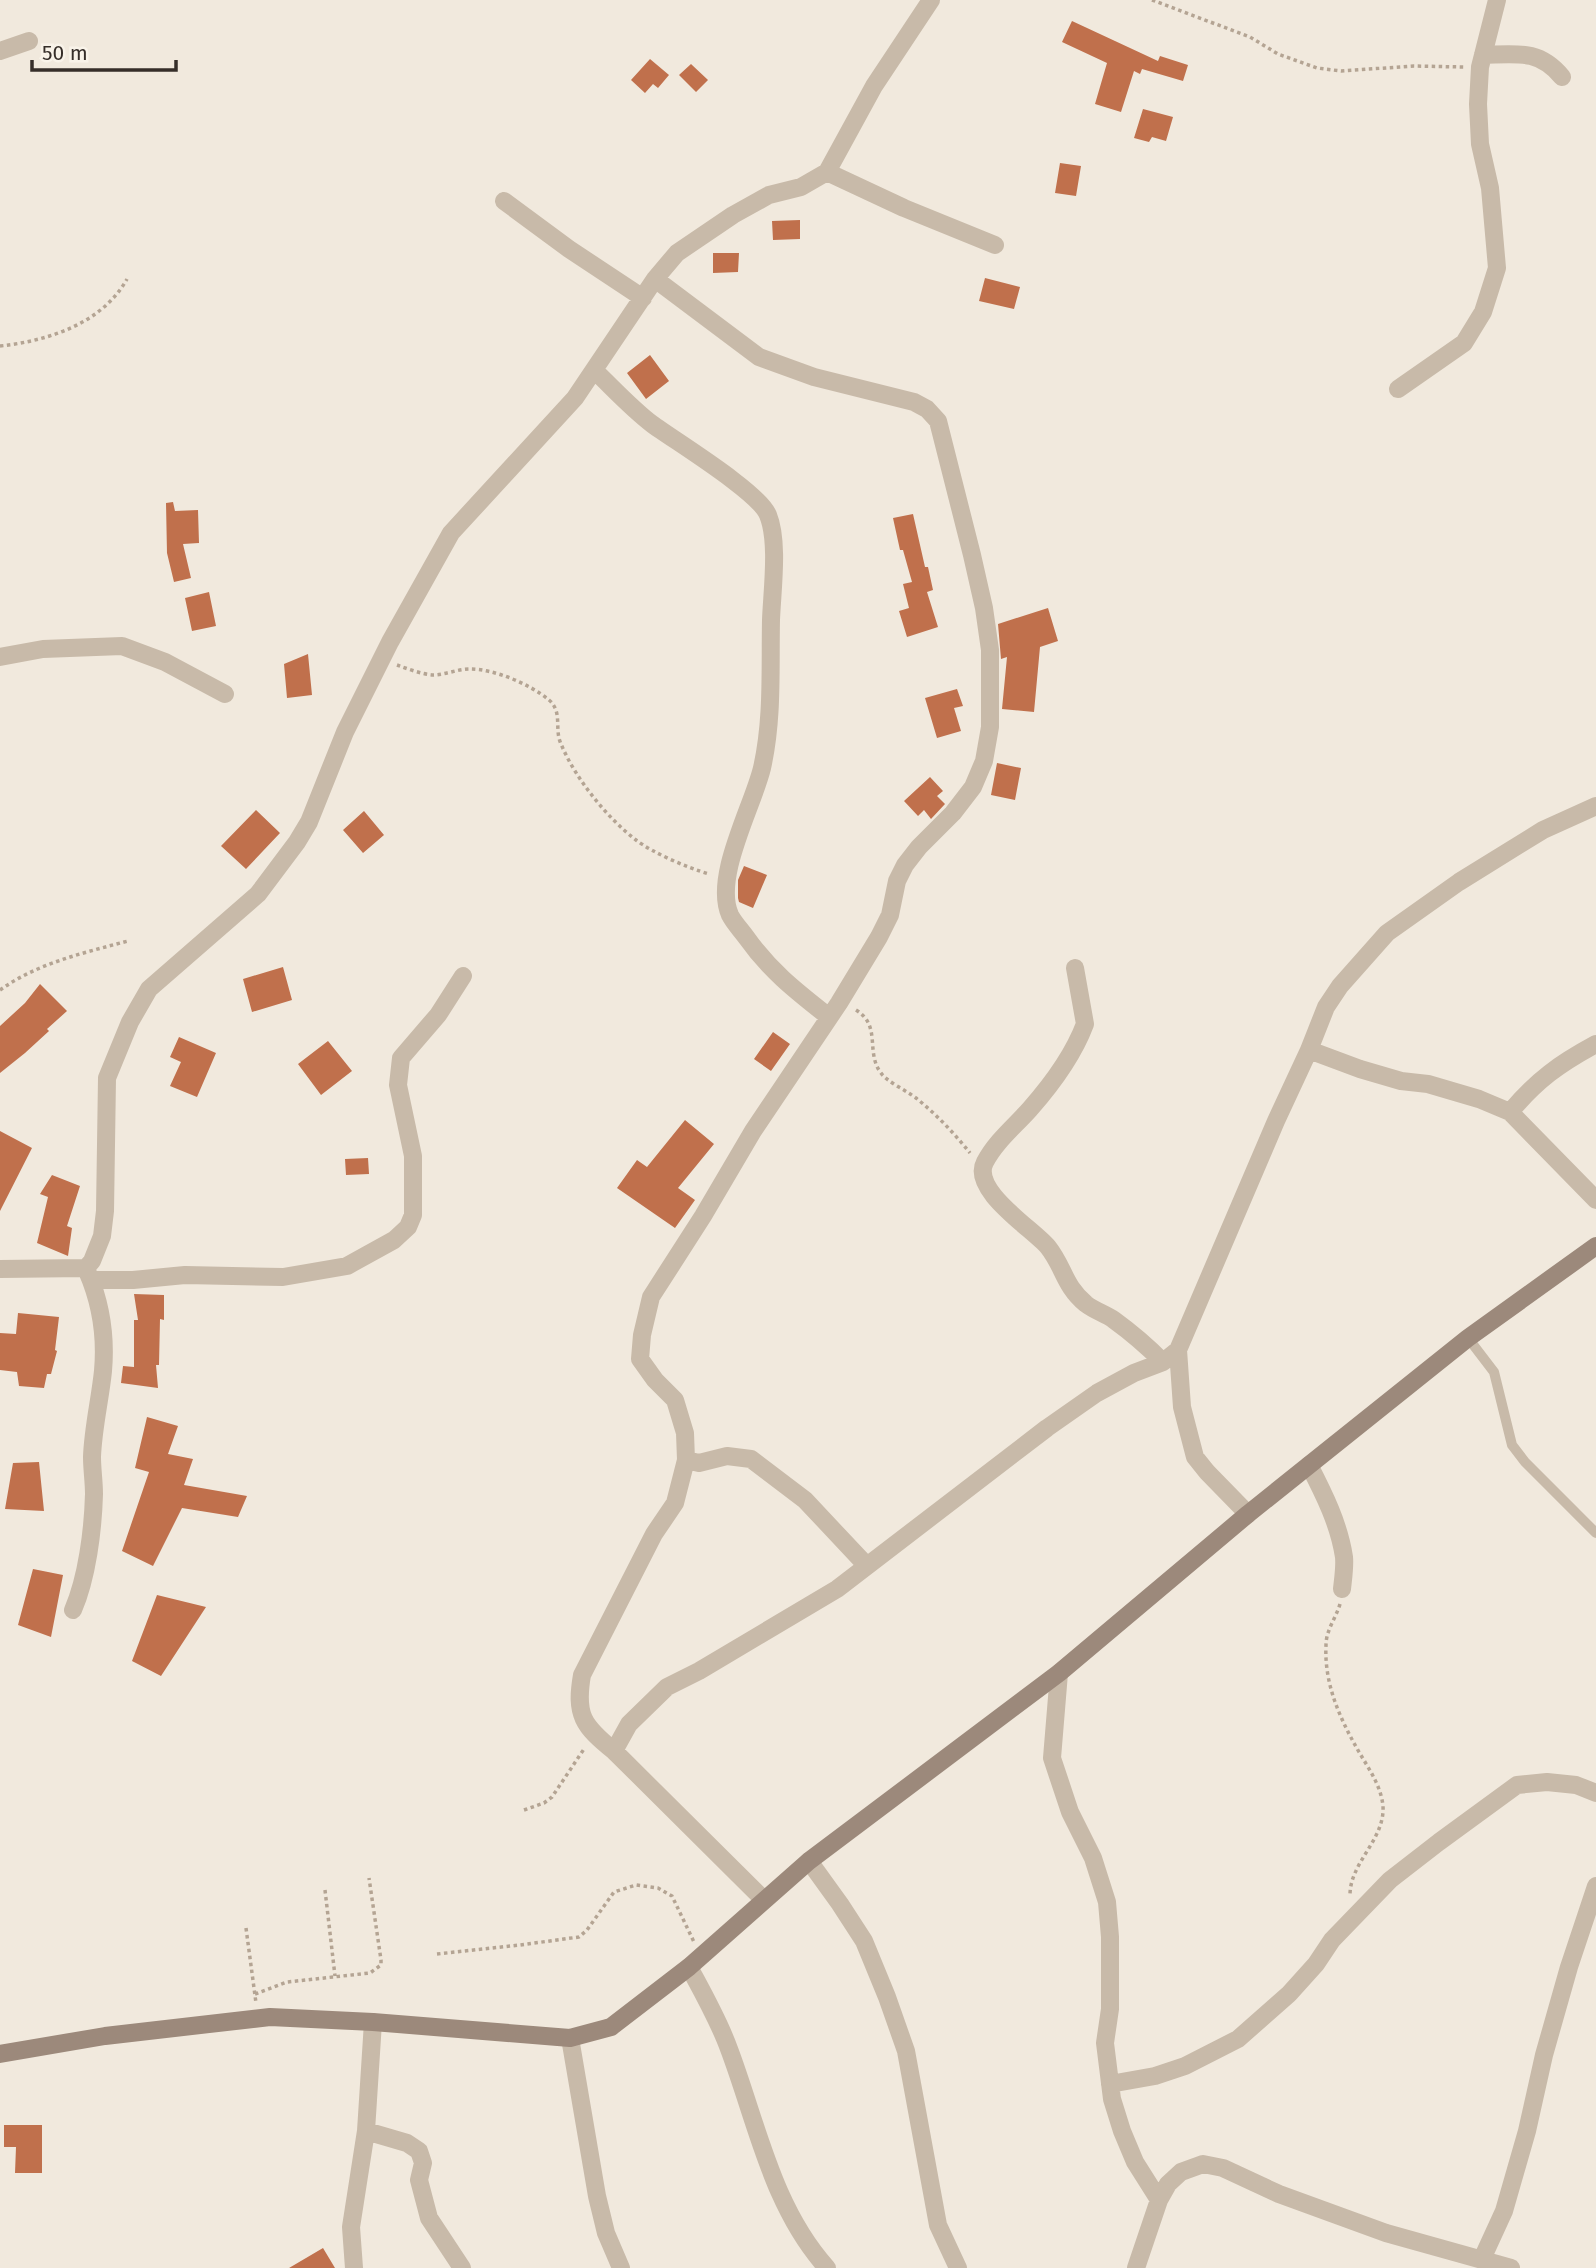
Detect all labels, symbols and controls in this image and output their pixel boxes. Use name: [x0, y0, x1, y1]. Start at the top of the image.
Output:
scale bar: [32, 28, 175, 72]
text: 50 m: [42, 40, 88, 66]

